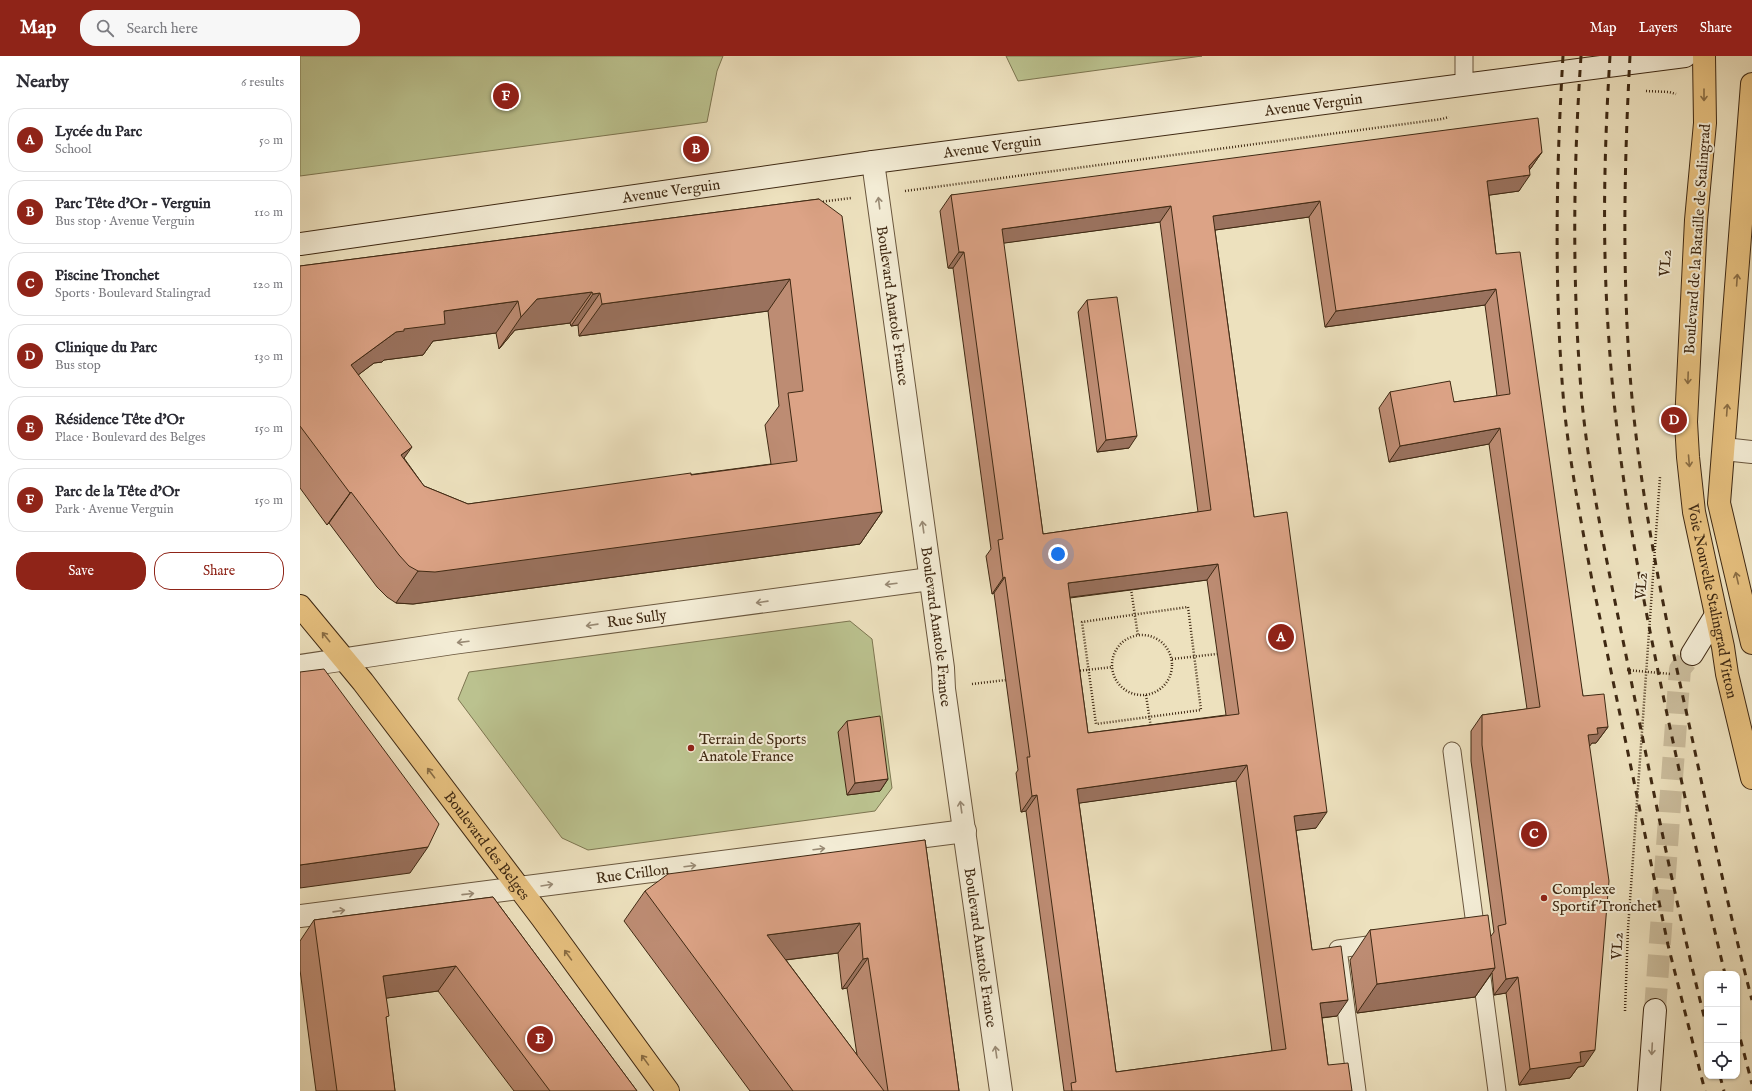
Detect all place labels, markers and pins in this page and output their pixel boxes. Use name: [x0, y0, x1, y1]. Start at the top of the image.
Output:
pin: F: [493, 81, 519, 111]
pin: B: [683, 134, 709, 164]
pin: D: [1661, 405, 1687, 435]
pin: A: [1268, 622, 1294, 652]
place label: Terrain de Sports Anatole France: [698, 730, 806, 766]
marker: Terrain de Sports Anatole France: [686, 743, 696, 753]
pin: C: [1521, 819, 1547, 849]
place label: Complexe Sportif Tronchet: [1552, 880, 1657, 916]
marker: Complexe Sportif Tronchet: [1539, 893, 1549, 903]
pin: E: [527, 1024, 553, 1054]

